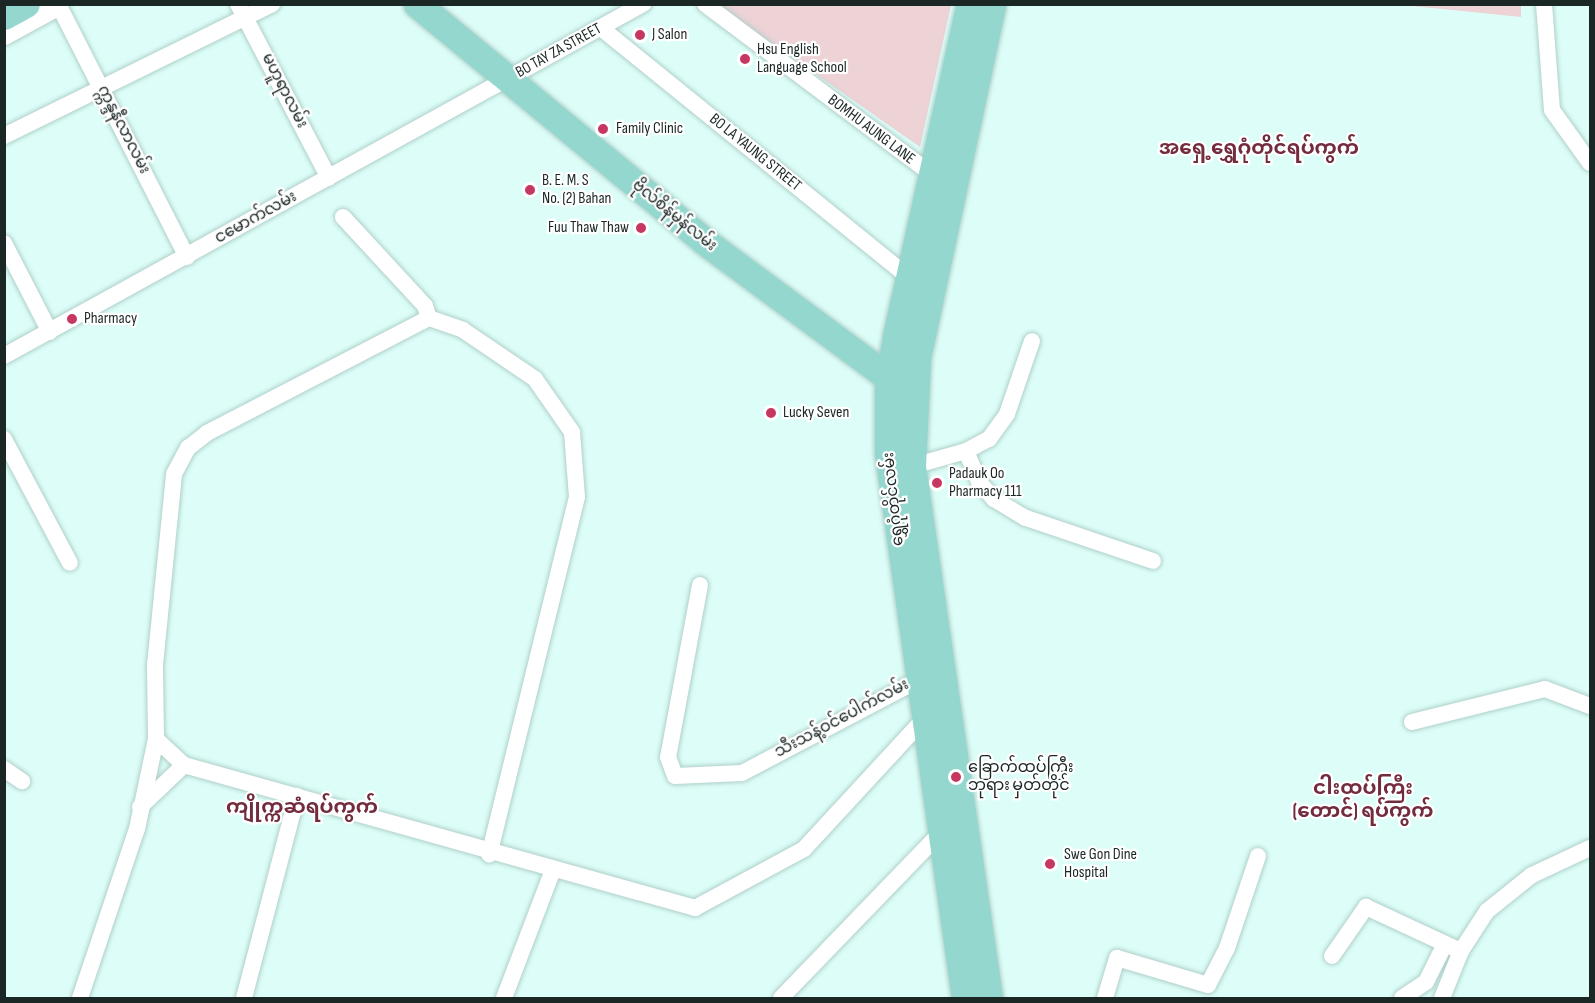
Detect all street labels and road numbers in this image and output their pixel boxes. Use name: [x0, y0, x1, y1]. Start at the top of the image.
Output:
street label: BO TAY ZA STREET: [513, 20, 605, 82]
street label: မဟူရာလမ်း: [257, 50, 311, 132]
street label: က္ကန္ဒနီလာလမ်း: [92, 82, 154, 178]
street label: BOMHU AUNG LANE: [824, 91, 918, 169]
street label: BO LA YAUNG STREET: [705, 110, 805, 196]
street label: ဗိုလ်စိန်မှန်လမ်း: [628, 176, 720, 256]
street label: ငမောက်လမ်း: [212, 188, 300, 248]
street label: ရွှေဂုံတိုင်လမ်း: [880, 451, 908, 547]
street label: သီးသန့်ဝင်ပေါက်လမ်း: [772, 675, 912, 763]

